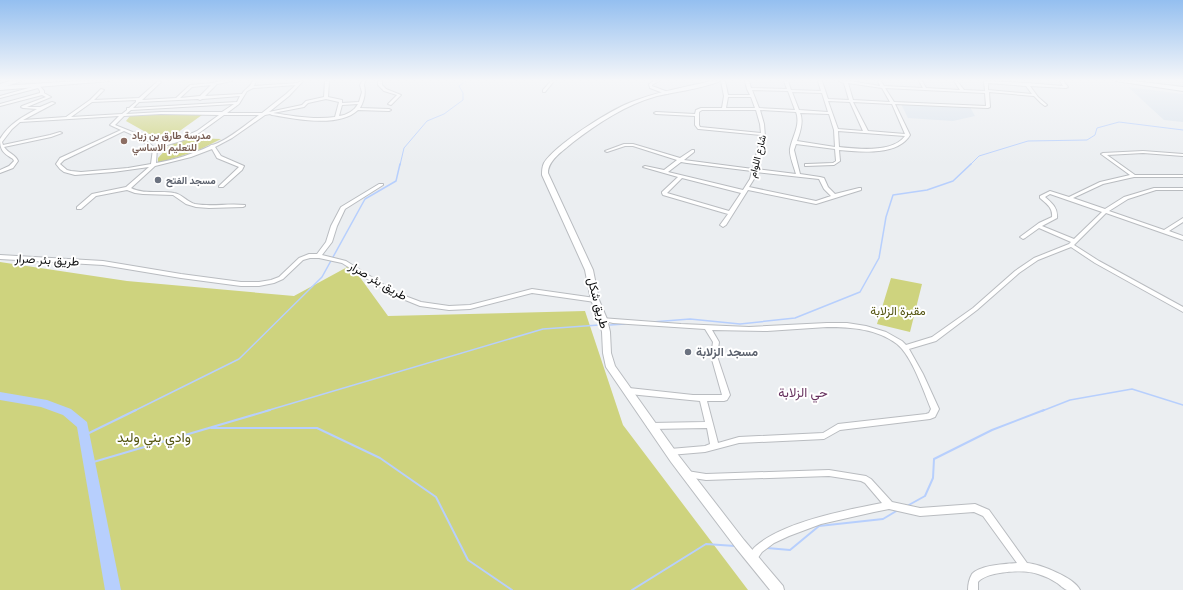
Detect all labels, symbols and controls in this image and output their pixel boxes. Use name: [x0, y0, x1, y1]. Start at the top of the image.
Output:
place label: مدرسة طارق بن زياد للتعليم الاساسي: [132, 130, 212, 156]
street label: شارع اللوام: [747, 133, 769, 179]
marker: مدرسة طارق بن زياد للتعليم الاساسي: [119, 136, 129, 146]
marker: مسجد الفتح: [153, 175, 163, 185]
place label: مسجد الفتح: [166, 175, 216, 188]
street label: طريق بئر صرار: [13, 251, 80, 270]
street label: طريق بئر صرار: [345, 258, 410, 304]
street label: طريق شكل: [584, 276, 612, 330]
park label: مقبرة الزلابة: [870, 304, 926, 319]
place label: مسجد الزلابة: [696, 345, 758, 360]
marker: مسجد الزلابة: [683, 347, 693, 357]
district label: حي الزلابة: [778, 385, 828, 403]
park label: وادي بني وليد: [117, 429, 191, 449]

